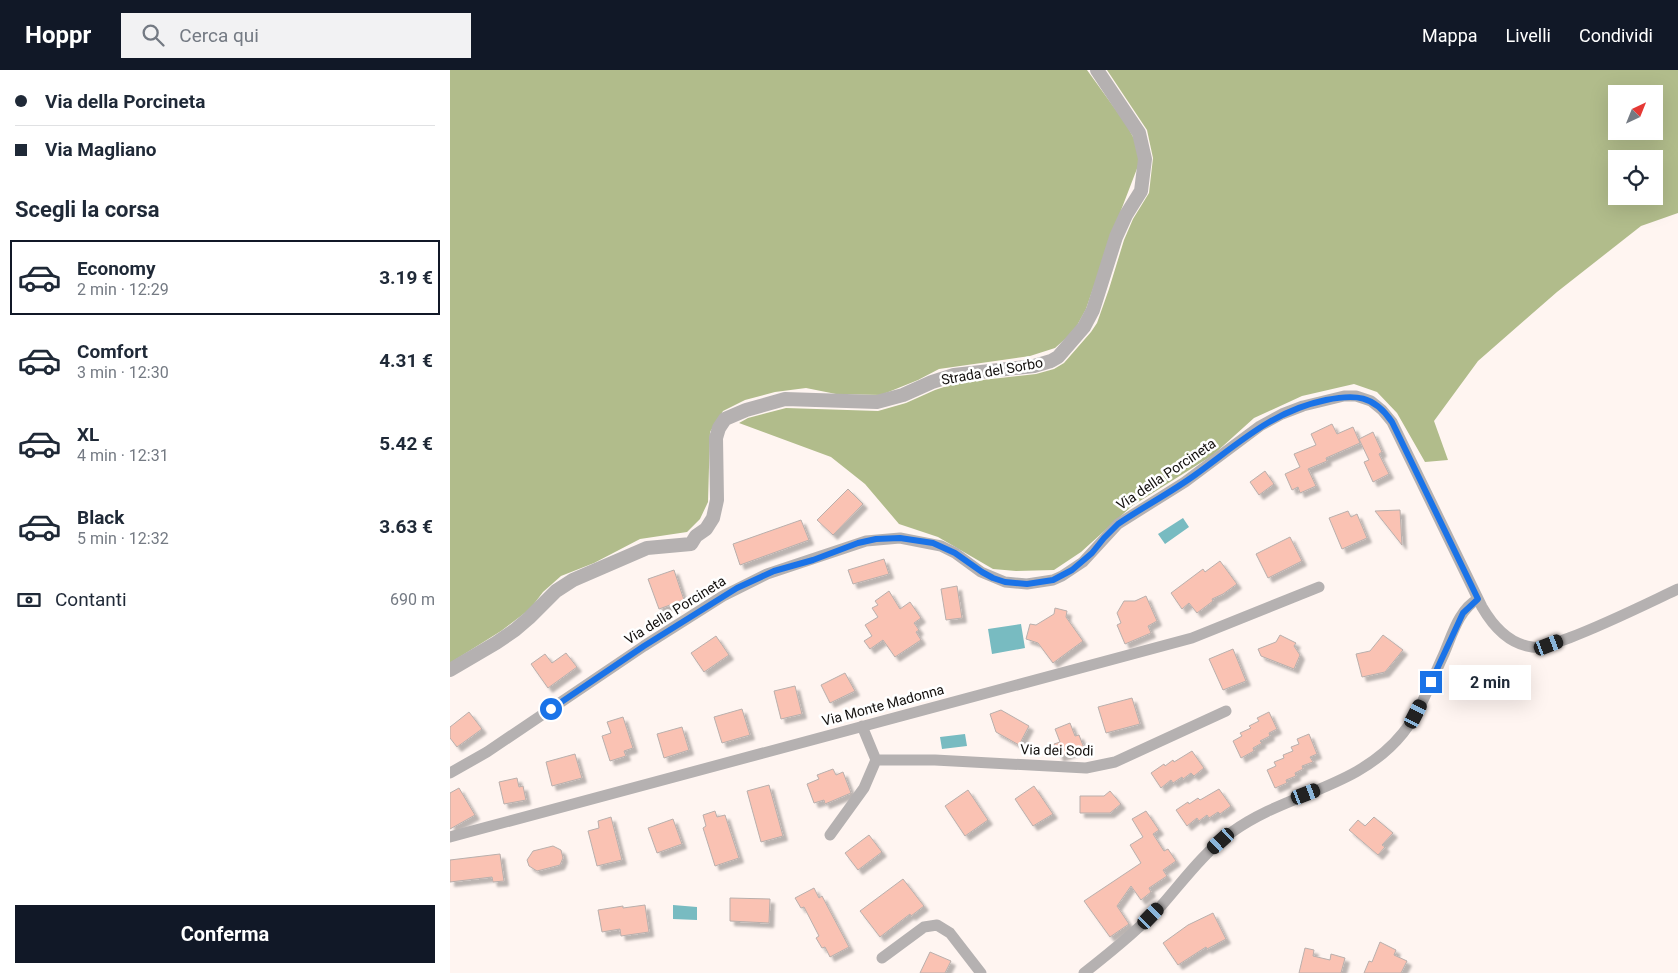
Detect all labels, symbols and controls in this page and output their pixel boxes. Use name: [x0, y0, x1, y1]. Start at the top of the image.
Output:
search box: [121, 13, 471, 58]
text: Hoppr: [25, 21, 91, 49]
icon: search: [139, 21, 167, 49]
text: Cerca qui: [179, 24, 259, 47]
text: Mappa: [1422, 25, 1478, 46]
text: Livelli: [1506, 25, 1551, 46]
text: Condividi: [1579, 25, 1653, 46]
north arrow: [1608, 85, 1662, 140]
map controls: [1608, 85, 1663, 205]
text: Via della Porcineta: [45, 90, 205, 113]
text: Via Magliano: [45, 138, 157, 161]
button: locate: [1608, 150, 1663, 205]
text: Scegli la corsa: [15, 197, 160, 222]
icon: car: [17, 255, 62, 300]
text: Economy: [77, 257, 156, 280]
text: 3.19 €: [379, 266, 433, 289]
text: 2 min · 12:29: [77, 280, 169, 299]
icon: car: [17, 338, 62, 383]
text: Comfort: [77, 340, 148, 363]
text: 4.31 €: [379, 349, 433, 372]
street label: Strada del Sorbo: [940, 354, 1044, 388]
text: 3 min · 12:30: [77, 363, 169, 382]
icon: car: [17, 421, 62, 466]
text: XL: [77, 423, 99, 446]
text: 5.42 €: [379, 432, 433, 455]
street label: Via della Porcineta: [1113, 435, 1219, 513]
text: 4 min · 12:31: [77, 446, 169, 465]
icon: car: [17, 504, 62, 549]
text: Black: [77, 506, 124, 529]
text: 3.63 €: [379, 515, 433, 538]
text: 5 min · 12:32: [77, 529, 169, 548]
street label: Via della Porcineta: [622, 572, 728, 648]
icon: cash: [15, 586, 43, 614]
text: Contanti: [55, 588, 127, 611]
text: 690 m: [390, 590, 435, 609]
car: [1532, 633, 1565, 657]
callout: 2 min: [1448, 664, 1531, 700]
route end: [1420, 671, 1442, 693]
text: 2 min: [1470, 673, 1510, 692]
street label: Via Monte Madonna: [820, 681, 946, 729]
car: [1402, 697, 1429, 731]
route start: [540, 698, 562, 720]
street label: Via dei Sodi: [1020, 741, 1094, 759]
car: [1289, 782, 1322, 806]
car: [1204, 825, 1237, 857]
car: [1135, 900, 1166, 932]
button: Conferma: [15, 905, 435, 963]

